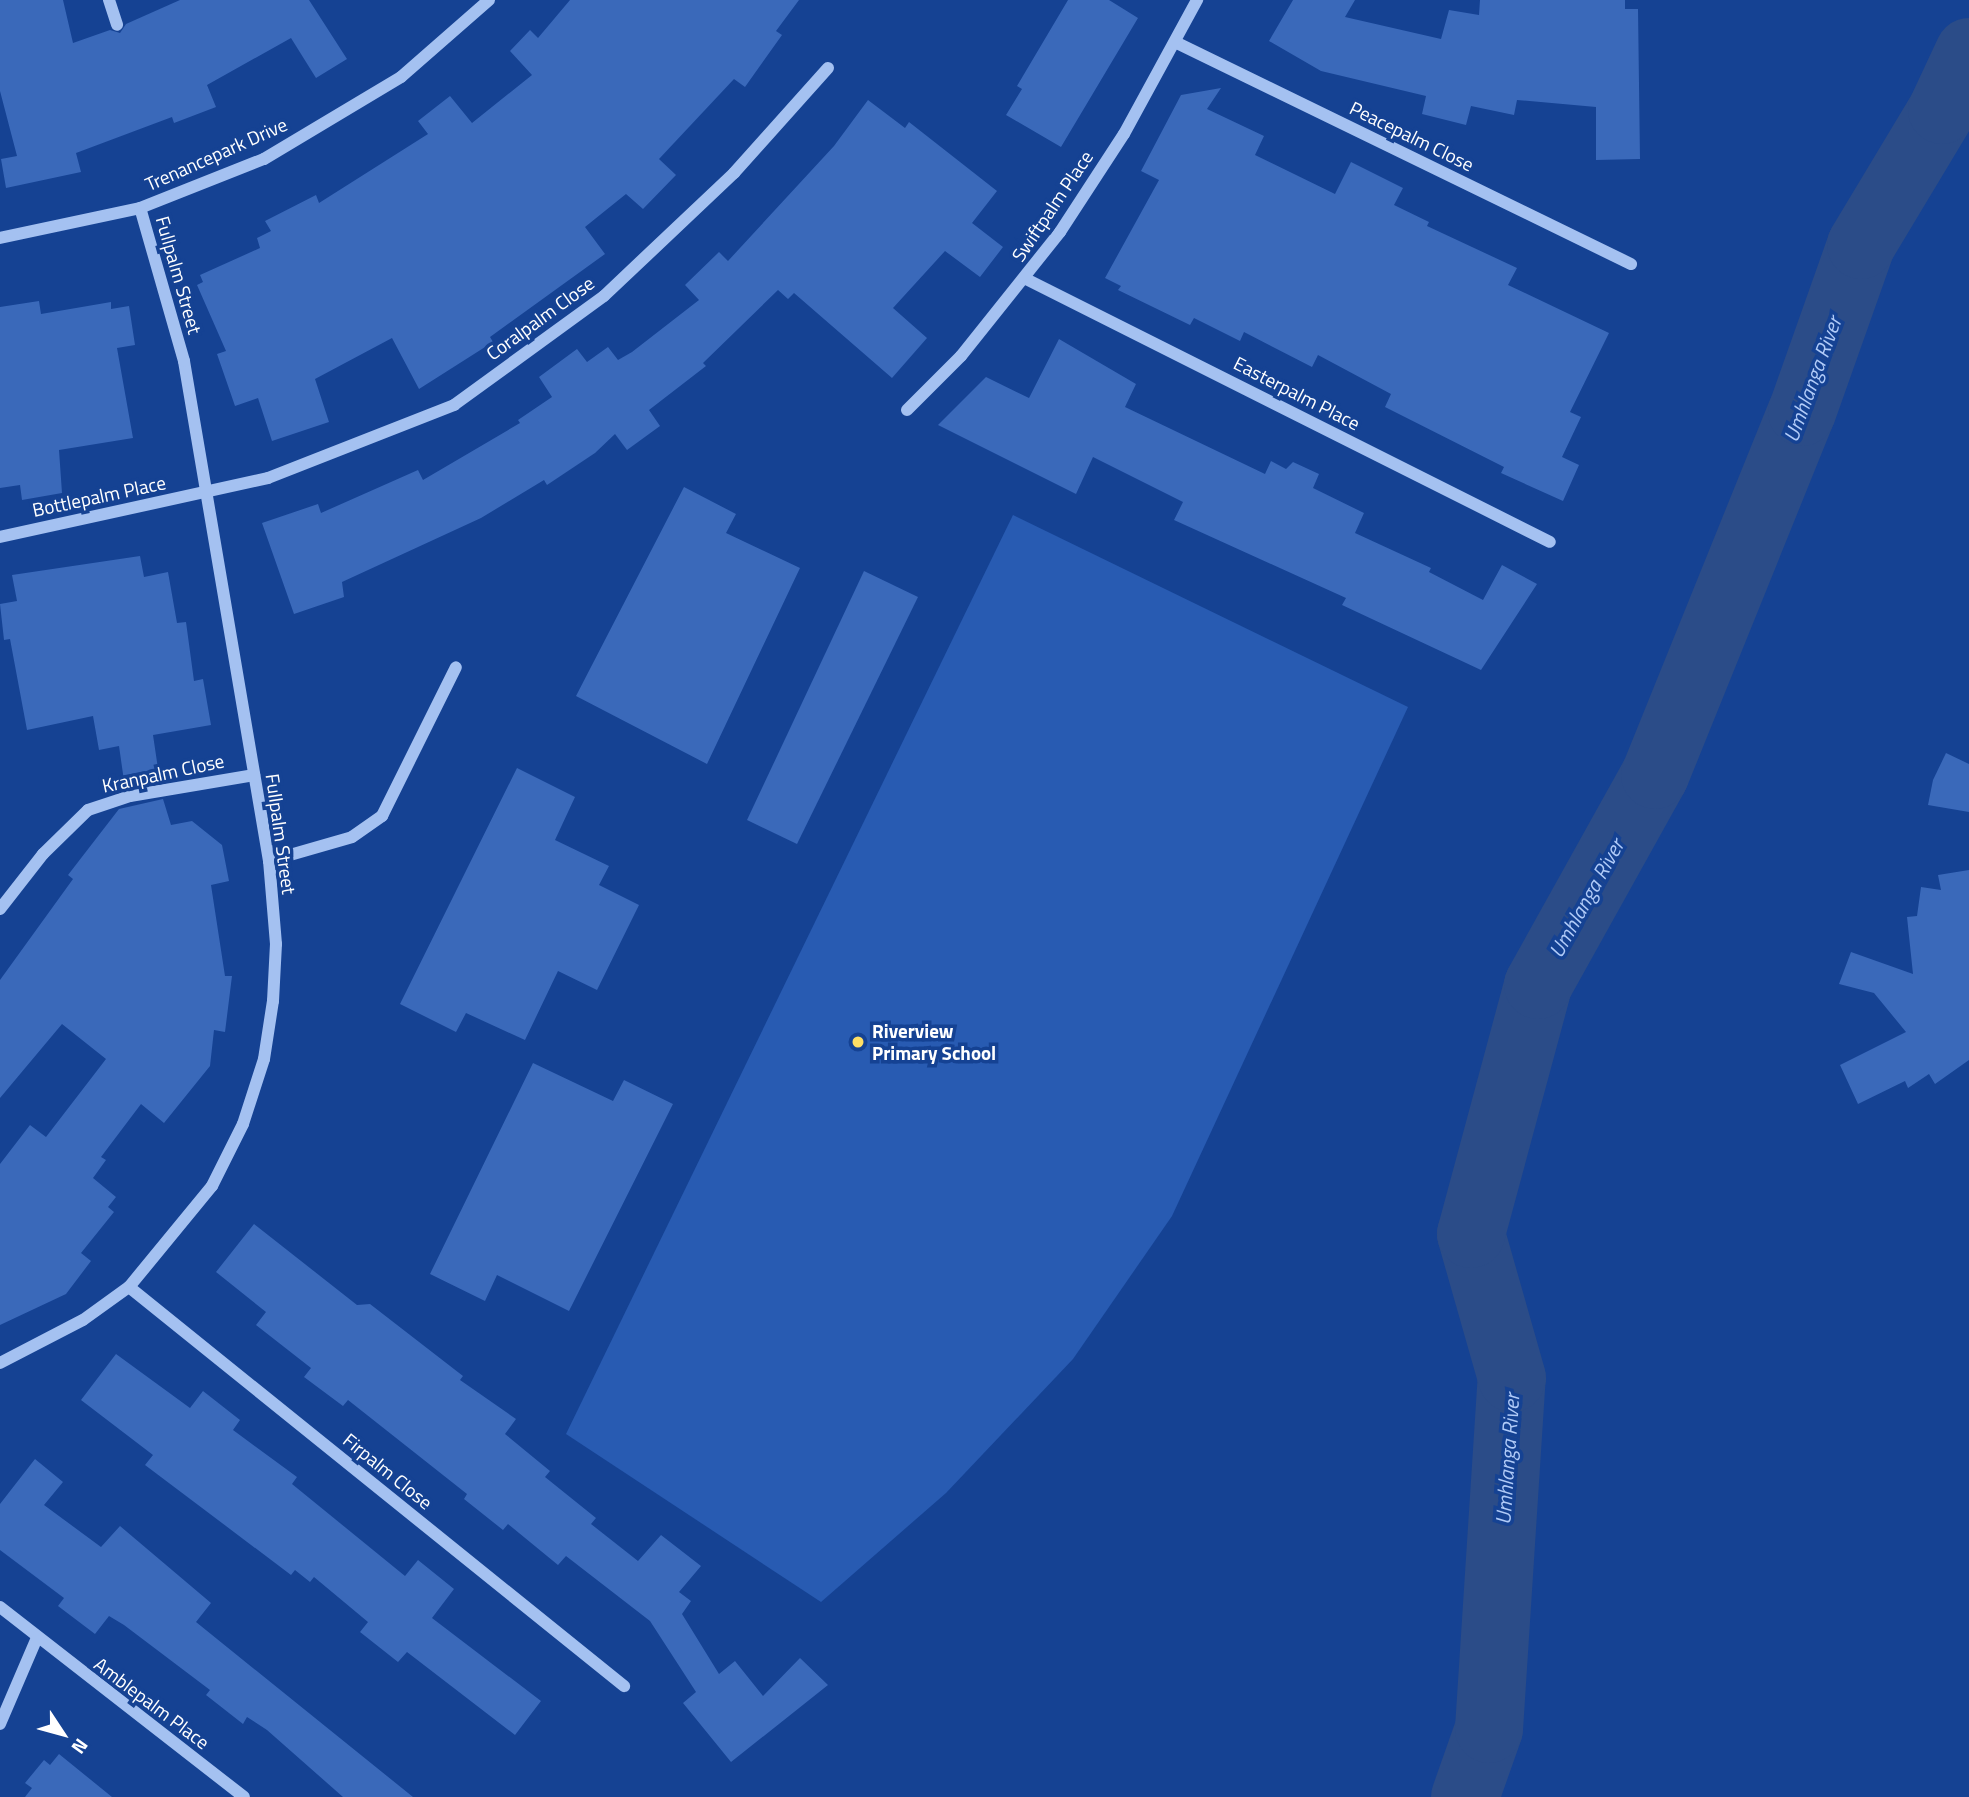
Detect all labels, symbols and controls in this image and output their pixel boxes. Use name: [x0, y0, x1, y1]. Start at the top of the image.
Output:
street label: Peacepalm Close: [1346, 96, 1478, 176]
street label: Trenancepark Drive: [141, 112, 291, 196]
street label: Swiftpalm Place: [1007, 146, 1097, 266]
street label: Fullpalm Street: [151, 213, 207, 337]
street label: Coralpalm Close: [482, 271, 598, 365]
water label: Umhlanga River: [1778, 313, 1846, 445]
street label: Easterpalm Place: [1230, 351, 1364, 435]
street label: Bottlepalm Place: [30, 471, 168, 521]
street label: Kranpalm Close: [100, 749, 226, 797]
street label: Fullpalm Street: [261, 772, 301, 896]
water label: Umhlanga River: [1543, 834, 1629, 962]
place label: Riverview Primary School: [872, 1020, 996, 1064]
marker: Riverview Primary School: [850, 1034, 866, 1050]
water label: Umhlanga River: [1490, 1393, 1524, 1525]
street label: Firpalm Close: [339, 1428, 437, 1514]
street label: Amblepalm Place: [90, 1652, 214, 1754]
north arrow: [28, 1699, 98, 1769]
text: N: [65, 1733, 96, 1760]

